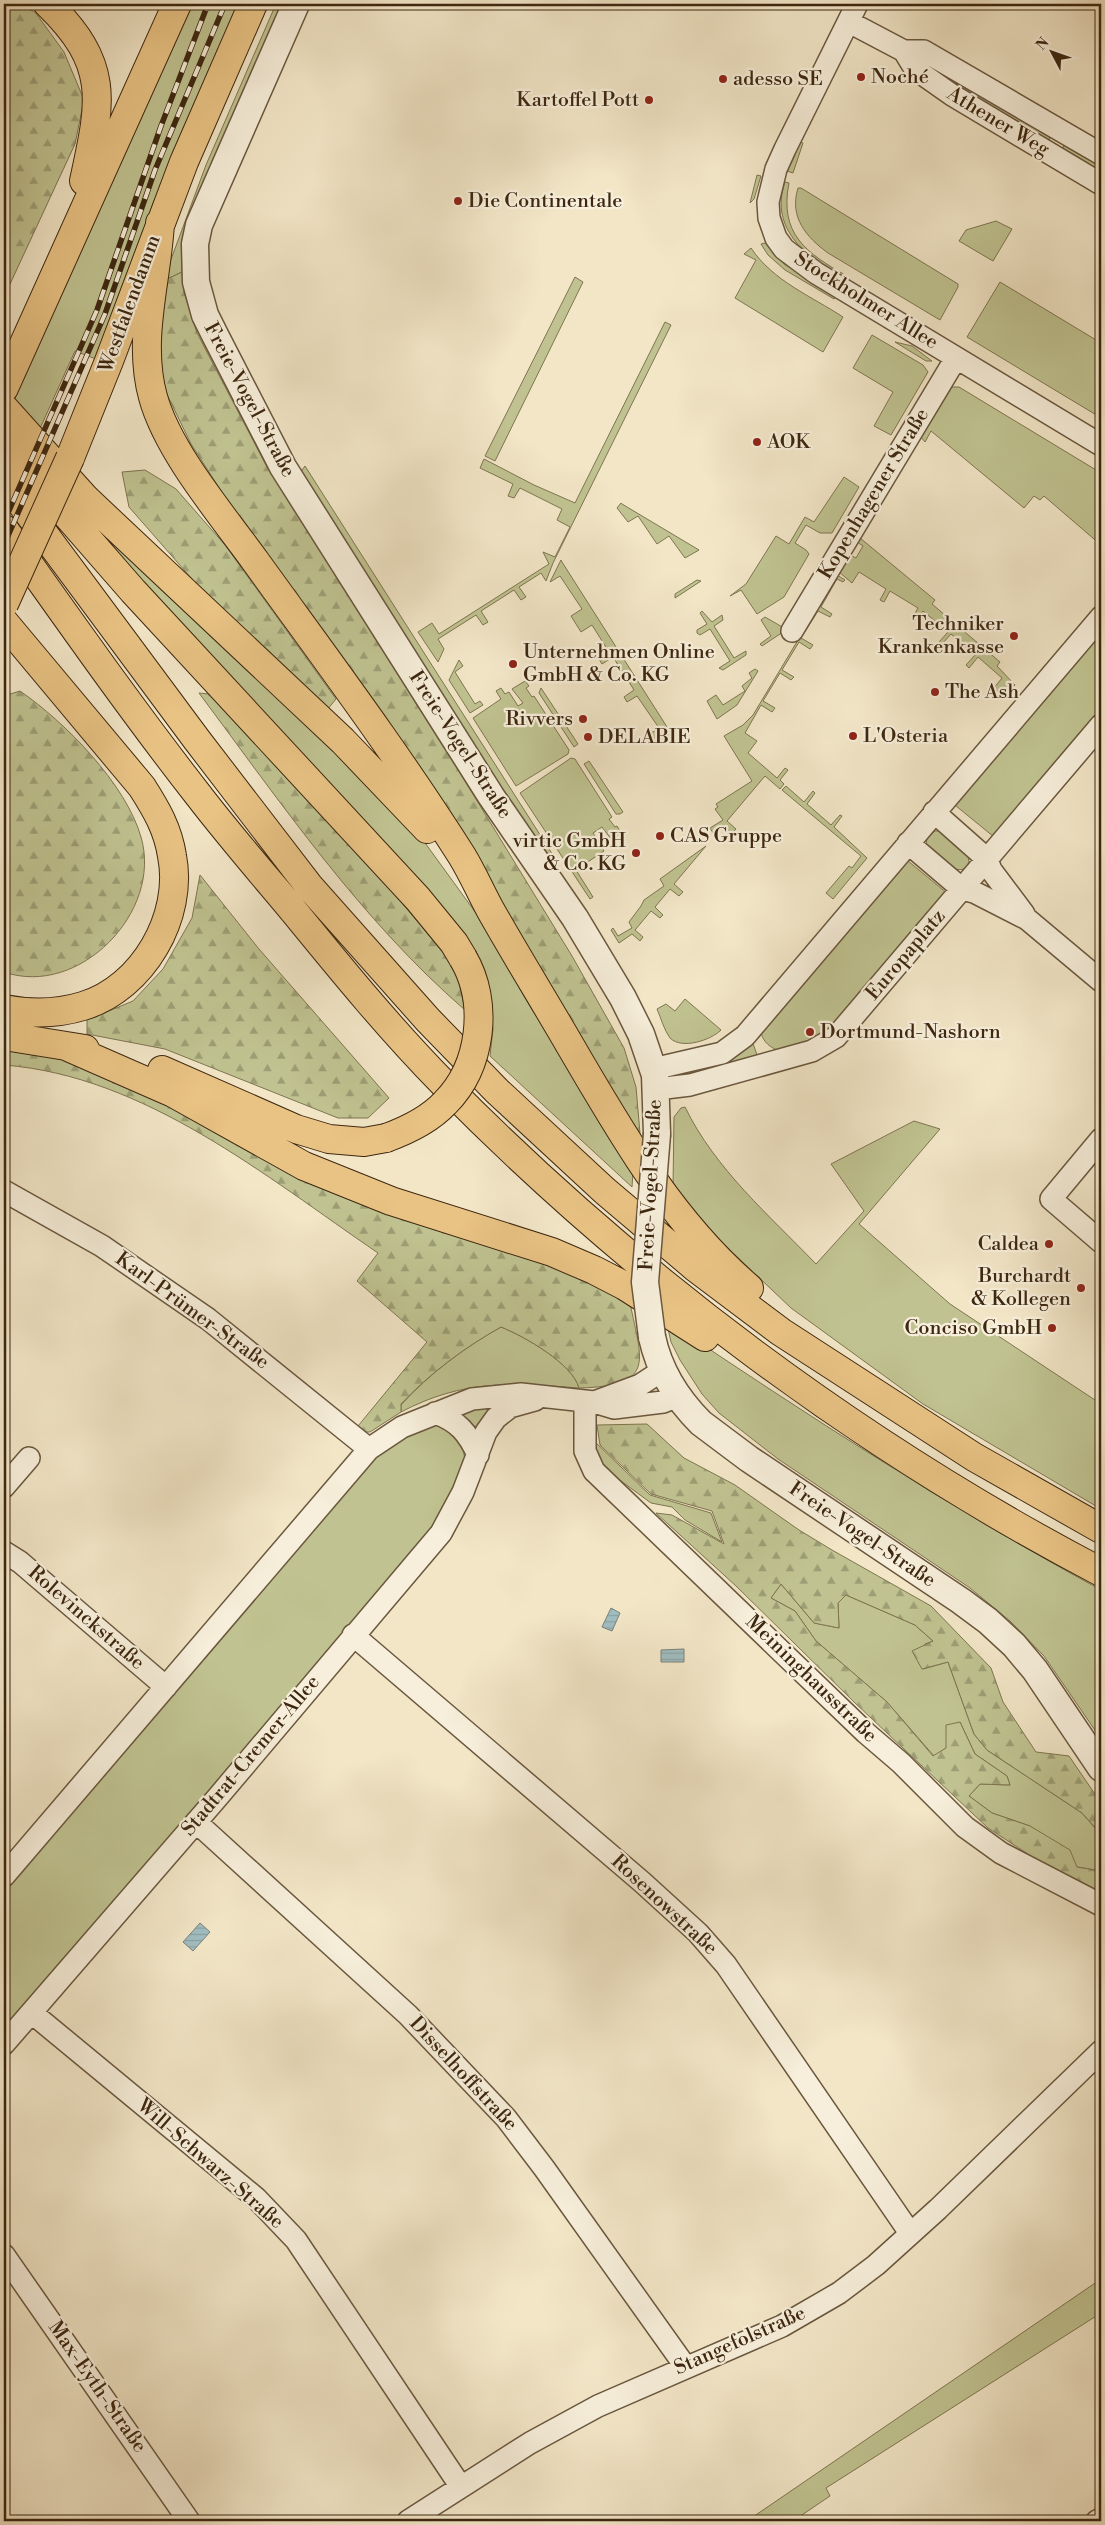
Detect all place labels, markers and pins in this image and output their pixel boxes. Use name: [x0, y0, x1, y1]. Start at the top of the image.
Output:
place label: Noché: [871, 65, 929, 90]
place label: adesso SE: [733, 67, 823, 92]
marker: Noché: [855, 71, 867, 83]
marker: adesso SE: [717, 73, 729, 85]
place label: Kartoffel Pott: [516, 88, 639, 113]
marker: Kartoffel Pott: [643, 94, 655, 106]
place label: Die Continentale: [468, 189, 622, 214]
marker: Die Continentale: [452, 195, 464, 207]
place label: AOK: [766, 430, 811, 455]
marker: AOK: [751, 436, 763, 448]
place label: Techniker Krankenkasse: [878, 612, 1004, 660]
marker: Techniker Krankenkasse: [1008, 630, 1020, 642]
place label: Unternehmen Online GmbH & Co. KG: [523, 640, 715, 688]
marker: Unternehmen Online GmbH & Co. KG: [507, 658, 519, 670]
place label: The Ash: [945, 680, 1019, 705]
marker: The Ash: [929, 686, 941, 698]
place label: Rivvers: [505, 707, 573, 732]
marker: Rivvers: [577, 713, 589, 725]
place label: L'Osteria: [863, 724, 949, 749]
place label: DELABIE: [598, 725, 691, 750]
marker: L'Osteria: [847, 730, 859, 742]
marker: DELABIE: [582, 731, 594, 743]
place label: CAS Gruppe: [670, 824, 782, 849]
place label: virtic GmbH & Co. KG: [512, 829, 626, 877]
marker: CAS Gruppe: [654, 830, 666, 842]
marker: virtic GmbH & Co. KG: [630, 847, 642, 859]
place label: Dortmund-Nashorn: [820, 1020, 1001, 1045]
marker: Dortmund-Nashorn: [804, 1026, 816, 1038]
place label: Caldea: [978, 1232, 1040, 1257]
marker: Caldea: [1043, 1238, 1055, 1250]
place label: Burchardt & Kollegen: [971, 1264, 1071, 1312]
marker: Burchardt & Kollegen: [1075, 1282, 1087, 1294]
place label: Conciso GmbH: [905, 1316, 1042, 1341]
marker: Conciso GmbH: [1046, 1322, 1058, 1334]

